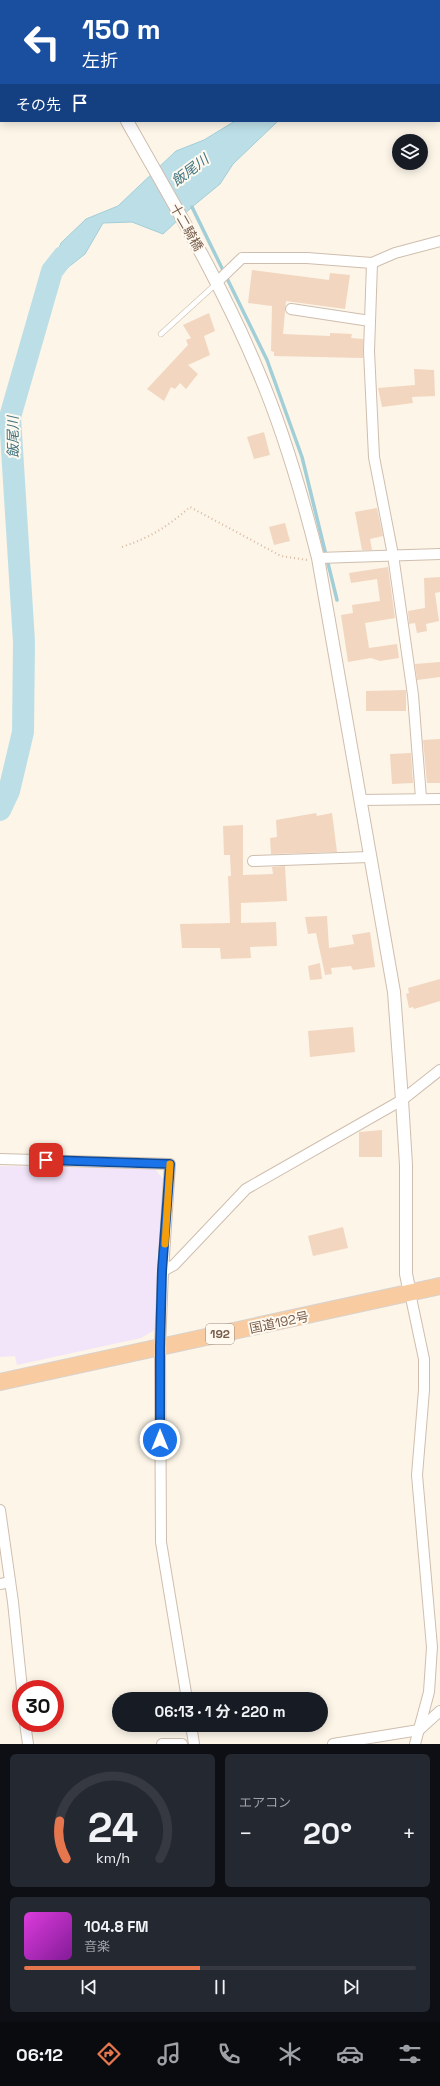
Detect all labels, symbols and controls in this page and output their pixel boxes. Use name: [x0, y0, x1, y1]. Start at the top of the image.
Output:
text: 150 m: [82, 11, 161, 47]
icon: left: [16, 16, 68, 68]
text: 左折: [82, 49, 118, 72]
icon: arrive: [69, 92, 91, 114]
text: その先: [16, 95, 61, 114]
map controls: [392, 134, 428, 170]
button: layers: [392, 134, 428, 170]
water label: 飯尾川: [168, 149, 214, 190]
street label: 十二騎橋: [166, 200, 207, 254]
water label: 飯尾川: [4, 414, 22, 458]
pin: [29, 1143, 63, 1177]
icon: arrive: [35, 1149, 57, 1171]
street label: 国道192号: [248, 1308, 310, 1337]
road number: 192: [206, 1324, 234, 1344]
position arrow: [139, 1419, 181, 1461]
speed limit sign: 30: [12, 1680, 64, 1732]
text: 06:13 · 1 分 · 220 m: [155, 1702, 285, 1721]
text: エアコン: [239, 1794, 291, 1811]
text: 24: [87, 1800, 138, 1853]
text: 20°: [303, 1814, 352, 1853]
text: −: [239, 1819, 253, 1847]
text: +: [402, 1819, 416, 1847]
text: km/h: [95, 1848, 130, 1866]
text: 104.8 FM: [84, 1917, 149, 1936]
text: 音楽: [84, 1938, 110, 1955]
icon: previous: [78, 1976, 100, 1998]
icon: pause: [209, 1976, 231, 1998]
icon: next: [340, 1976, 362, 1998]
icon: directions: [95, 2040, 123, 2068]
icon: music: [155, 2040, 183, 2068]
icon: phone: [215, 2040, 243, 2068]
icon: climate: [276, 2040, 304, 2068]
icon: car: [336, 2040, 364, 2068]
icon: filters: [396, 2040, 424, 2068]
text: 06:12: [16, 2043, 63, 2066]

